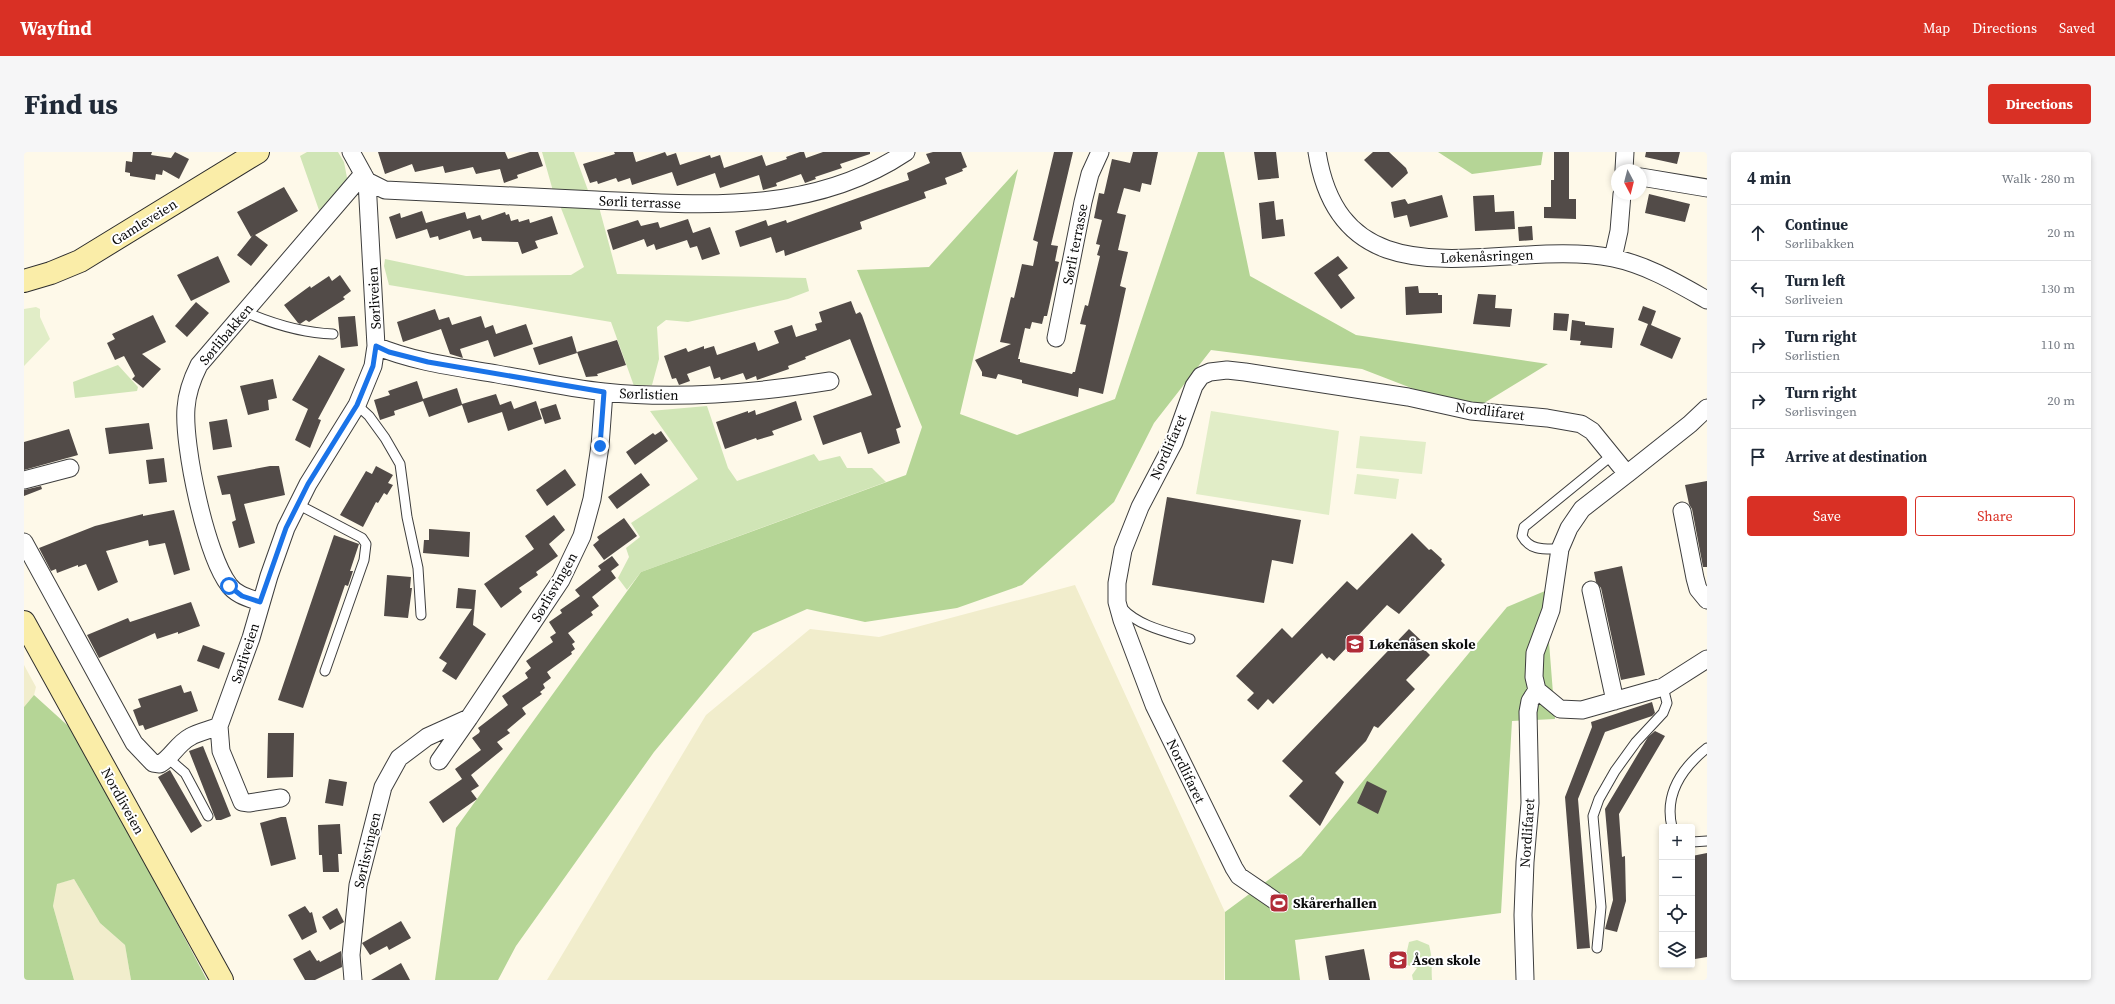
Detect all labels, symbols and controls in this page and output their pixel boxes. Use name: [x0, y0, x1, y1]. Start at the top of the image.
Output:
text: Wayfind: [20, 15, 92, 41]
text: Map: [1923, 18, 1950, 38]
text: Directions: [1972, 18, 2037, 38]
text: Saved: [2059, 18, 2095, 38]
button: Directions: [1988, 84, 2091, 124]
text: Find us: [24, 85, 118, 123]
north arrow: [1611, 164, 1647, 200]
text: 4 min: [1747, 166, 1791, 190]
text: Walk · 280 m: [2002, 170, 2075, 187]
street label: Sørli terrasse: [599, 191, 681, 213]
street label: Gamleveien: [107, 194, 181, 250]
street label: Sørli terrasse: [1057, 202, 1093, 286]
text: Continue: [1785, 214, 1848, 235]
icon: ahead: [1747, 222, 1769, 244]
text: 20 m: [2047, 224, 2075, 241]
text: Sørlibakken: [1785, 235, 1855, 252]
street label: Løkenåsringen: [1440, 244, 1535, 268]
street label: Sørliveien: [362, 266, 386, 330]
text: Turn left: [1785, 270, 1845, 291]
icon: left: [1747, 278, 1769, 300]
text: 130 m: [2041, 280, 2075, 297]
text: Sørliveien: [1785, 291, 1843, 308]
street label: Sørlibakken: [194, 299, 258, 369]
text: Turn right: [1785, 326, 1857, 347]
icon: right: [1747, 334, 1769, 356]
text: 110 m: [2041, 336, 2075, 353]
text: Sørlistien: [1785, 347, 1840, 364]
text: Turn right: [1785, 382, 1857, 403]
street label: Sørlistien: [619, 383, 680, 405]
icon: right: [1747, 390, 1769, 412]
text: 20 m: [2047, 392, 2075, 409]
street label: Nordlifaret: [1454, 397, 1526, 425]
text: Sørlisvingen: [1785, 403, 1857, 420]
street label: Nordlifaret: [1145, 411, 1191, 483]
route end: [591, 437, 609, 455]
icon: arrive: [1747, 446, 1769, 468]
text: Arrive at destination: [1785, 446, 1927, 467]
button: Save: [1747, 496, 1907, 536]
button: Share: [1915, 496, 2075, 536]
street label: Sørlisvingen: [526, 548, 582, 626]
route start: [220, 577, 238, 595]
street label: Sørliveien: [226, 620, 264, 686]
school or university icon: Løkenåsen skole: [1344, 633, 1366, 655]
place label: Løkenåsen skole: [1369, 634, 1476, 654]
street label: Nordlifaret: [1162, 735, 1210, 807]
street label: Nordliveien: [96, 764, 150, 838]
street label: Nordlifaret: [1515, 797, 1539, 868]
street label: Sørlisvingen: [349, 809, 386, 890]
map controls: [1659, 824, 1695, 968]
button: +: [1659, 824, 1695, 860]
button: −: [1659, 860, 1695, 896]
sports icon: Skårerhallen: [1268, 892, 1290, 914]
place label: Skårerhallen: [1293, 893, 1377, 913]
button: locate: [1659, 896, 1695, 932]
button: layers: [1659, 932, 1695, 968]
school or university icon: Åsen skole: [1387, 949, 1409, 971]
place label: Åsen skole: [1412, 950, 1481, 970]

